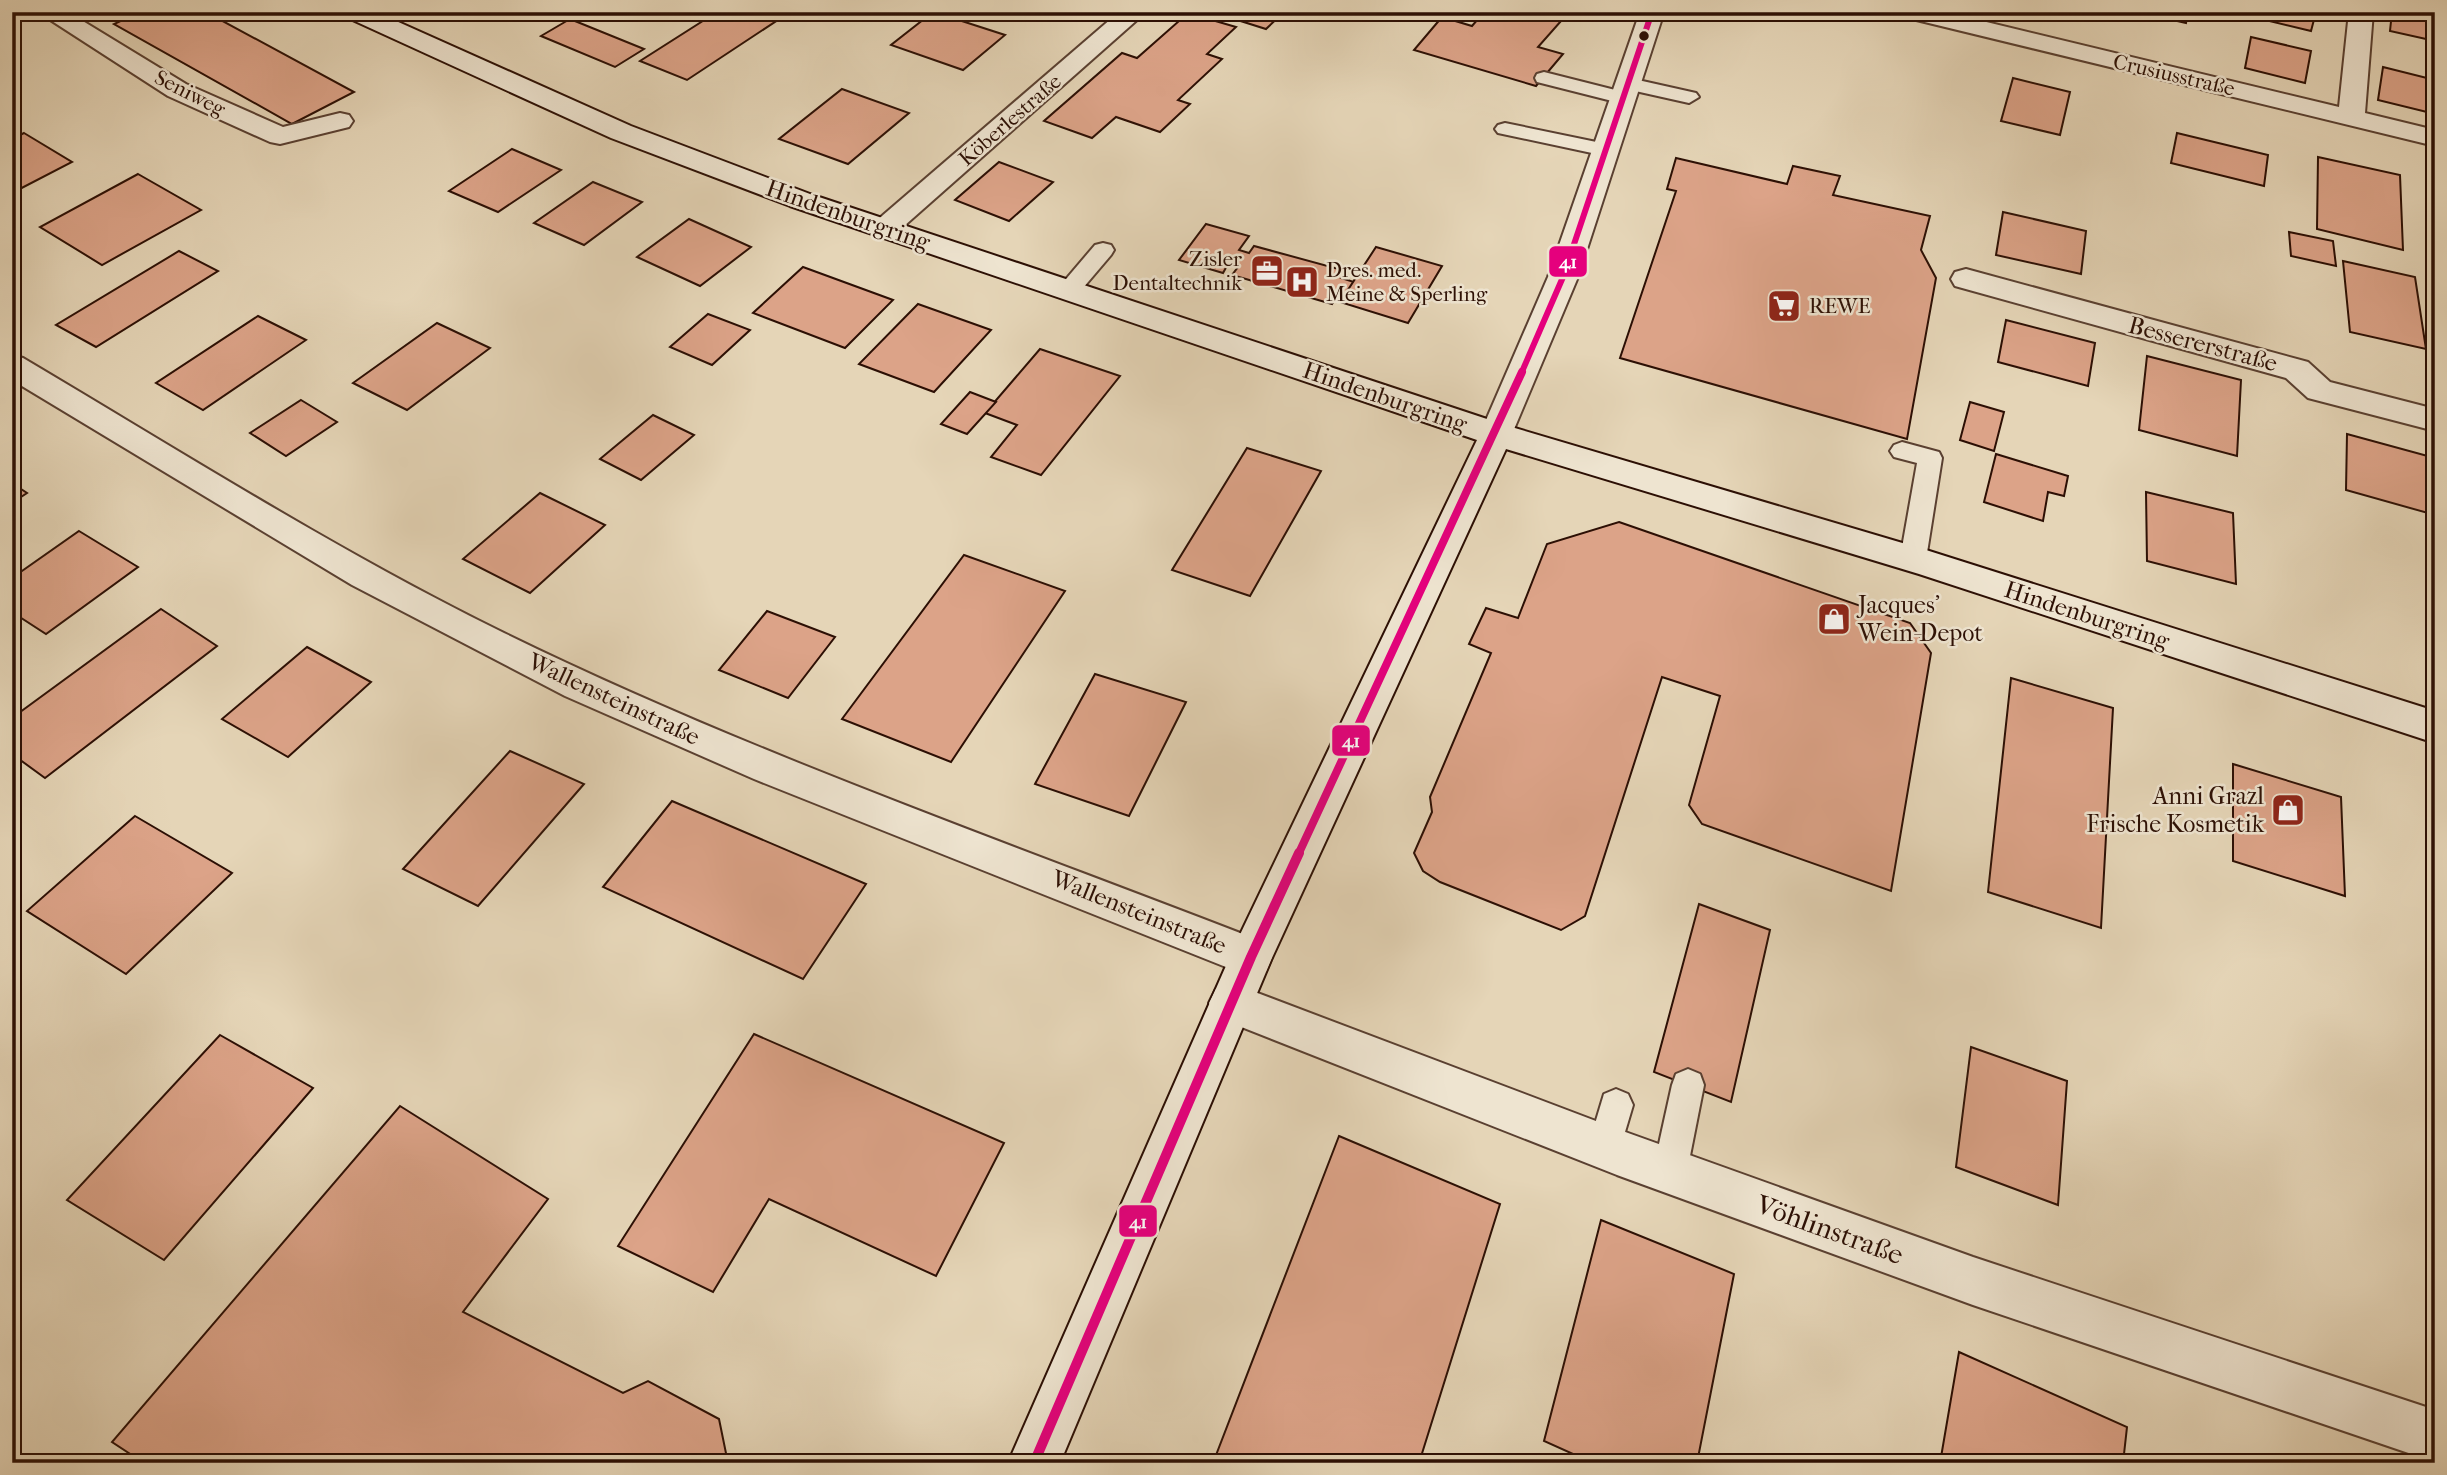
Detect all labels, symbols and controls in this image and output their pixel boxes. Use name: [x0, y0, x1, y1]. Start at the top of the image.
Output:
unlabelled marker: [1637, 29, 1651, 43]
street label: Crusiusstraße: [2111, 49, 2237, 101]
street label: Seniweg: [151, 65, 230, 121]
street label: Köberlestraße: [954, 69, 1066, 171]
street label: Hindenburgring: [762, 174, 935, 257]
line badge: 41: [1548, 245, 1588, 278]
place label: Zisler Dentaltechnik: [1113, 247, 1242, 295]
text: 41: [1558, 251, 1577, 273]
office icon: Zisler Dentaltechnik: [1248, 252, 1286, 290]
place label: Dres. med. Meine & Sperling: [1326, 258, 1488, 306]
hospital icon: Dres. med. Meine & Sperling: [1283, 263, 1321, 301]
supermarket icon: REWE: [1765, 287, 1803, 325]
place label: REWE: [1809, 294, 1871, 318]
street label: Bessererstraße: [2125, 311, 2281, 377]
street label: Hindenburgring: [1299, 356, 1472, 439]
street label: Hindenburgring: [2001, 575, 2174, 655]
place label: Jacques’ Wein-Depot: [1856, 591, 1983, 647]
shop icon: Jacques’ Wein-Depot: [1815, 600, 1853, 638]
street label: Wallensteinstraße: [523, 647, 704, 751]
line badge: 41: [1331, 724, 1371, 757]
text: 41: [1341, 730, 1360, 752]
place label: Anni Grazl Frische Kosmetik: [2086, 782, 2265, 838]
shop icon: Anni Grazl Frische Kosmetik: [2269, 791, 2307, 829]
street label: Wallensteinstraße: [1047, 864, 1231, 960]
street label: Vöhlinstraße: [1751, 1187, 1908, 1271]
line badge: 41: [1118, 1204, 1158, 1238]
text: 41: [1128, 1211, 1147, 1233]

